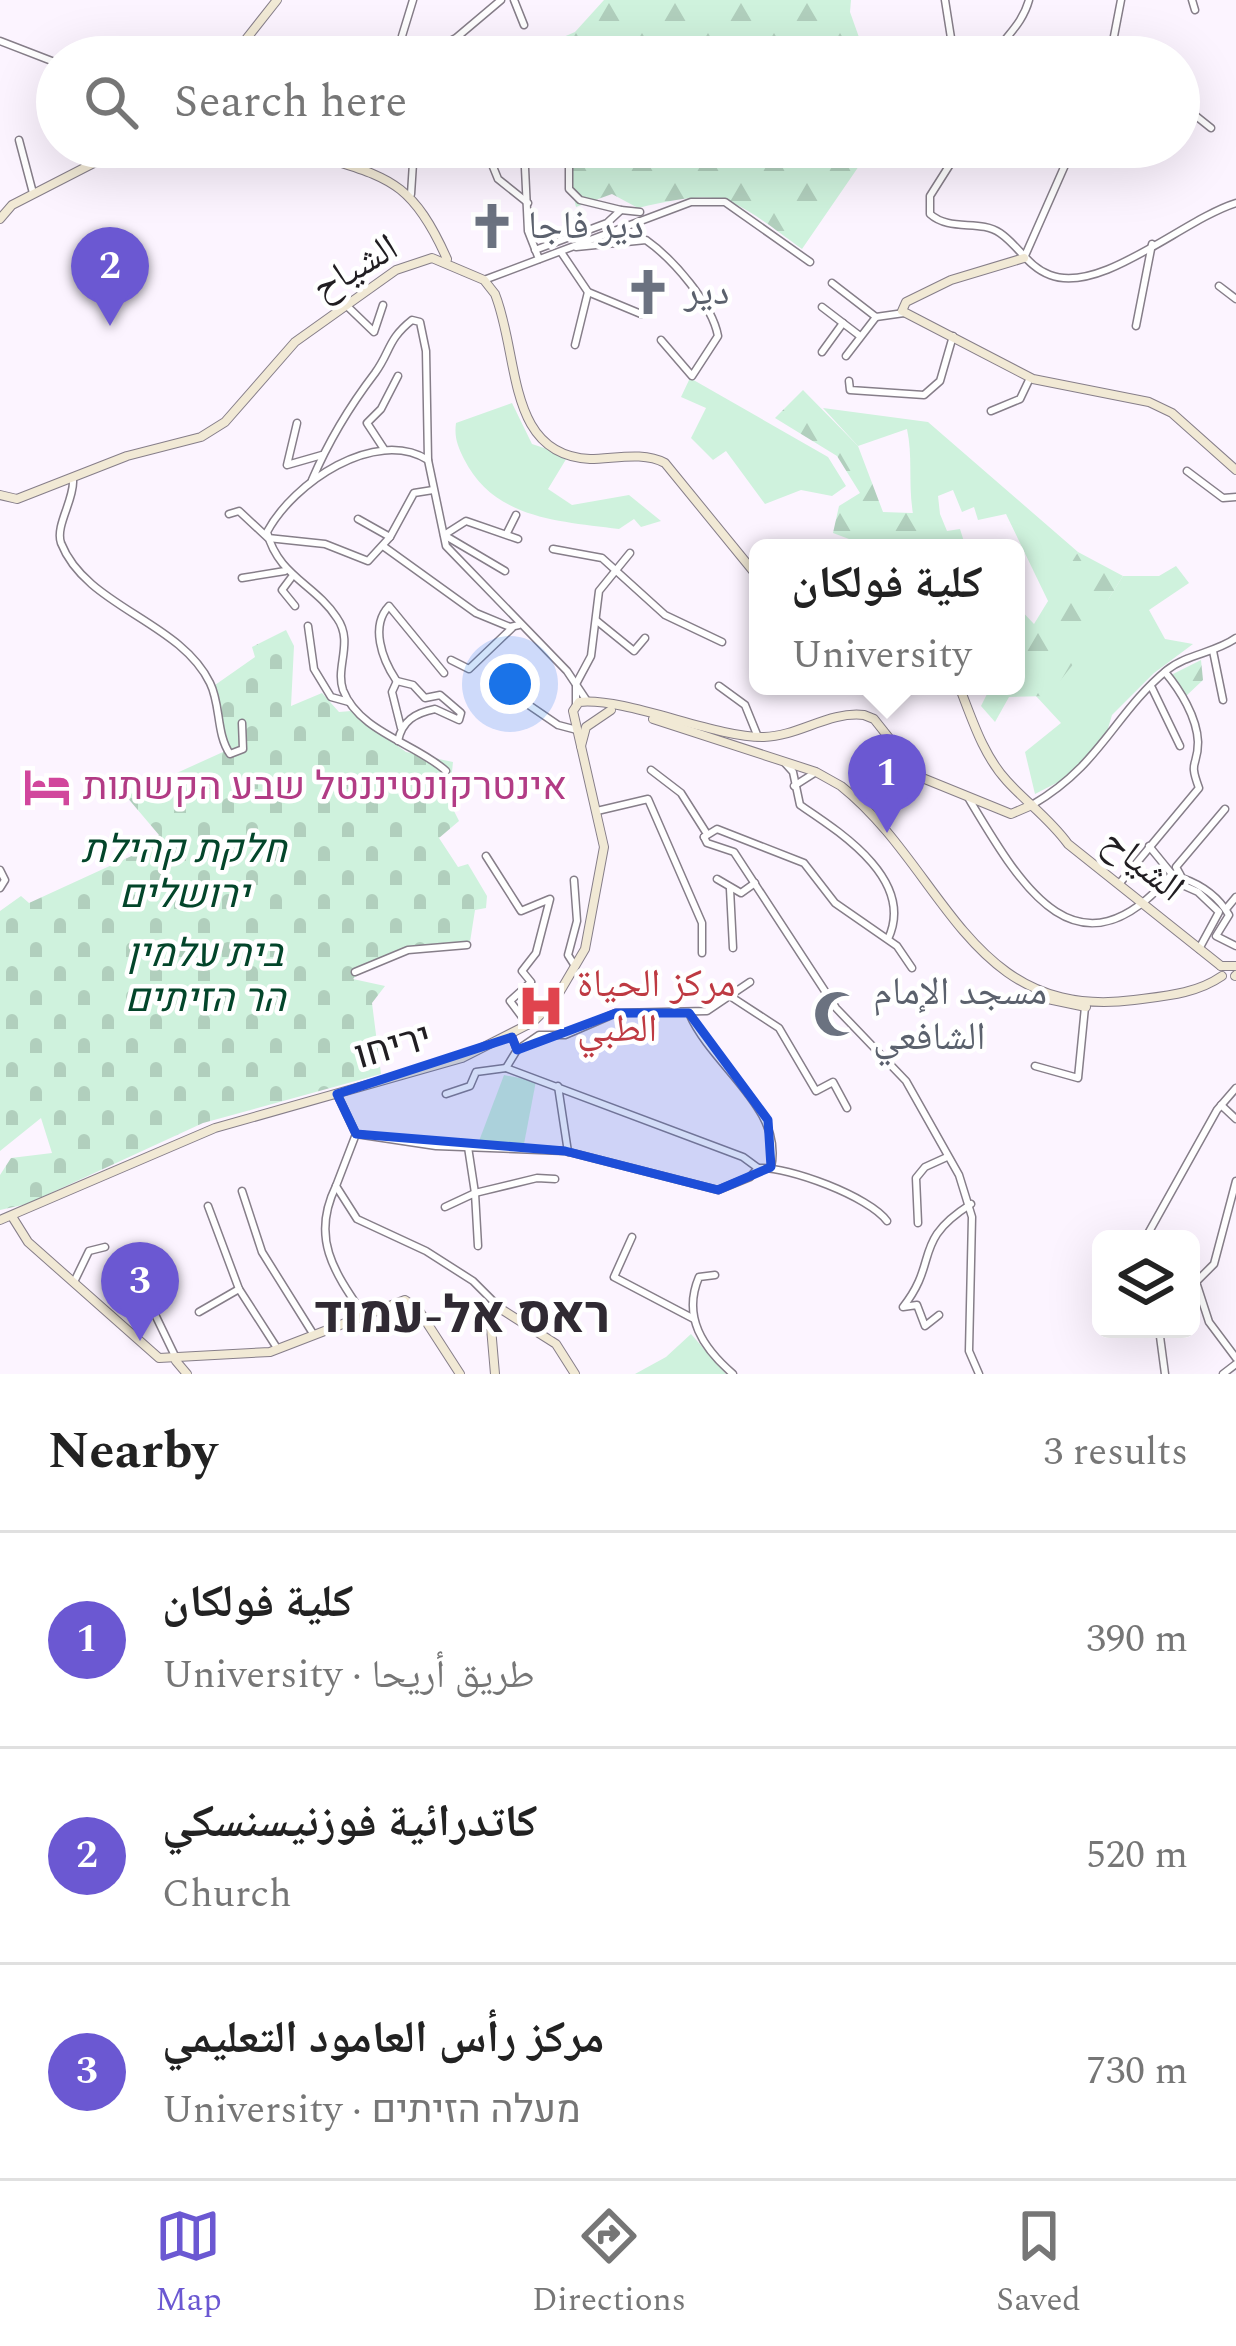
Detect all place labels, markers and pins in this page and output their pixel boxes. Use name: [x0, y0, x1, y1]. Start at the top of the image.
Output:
place label: دير فاجا: [528, 197, 644, 256]
church icon: دير فاجا: [467, 201, 517, 251]
pin: 2: [71, 227, 149, 326]
place label: دير: [683, 263, 729, 322]
church icon: دير: [623, 267, 673, 317]
pin: 1: [848, 734, 926, 833]
place label: אינטרקונטיננטל שבע הקשתות: [83, 758, 567, 817]
hotel icon: אינטרקונטיננטל שבע הקשתות: [22, 762, 72, 812]
place label: مركز الحياة الطبي: [577, 955, 736, 1059]
place label: مسجد الإمام الشافعي: [873, 963, 1047, 1067]
hospital icon: مركز الحياة الطبي: [516, 981, 566, 1031]
mosque icon: مسجد الإمام الشافعي: [812, 989, 862, 1039]
pin: 3: [101, 1242, 179, 1341]

